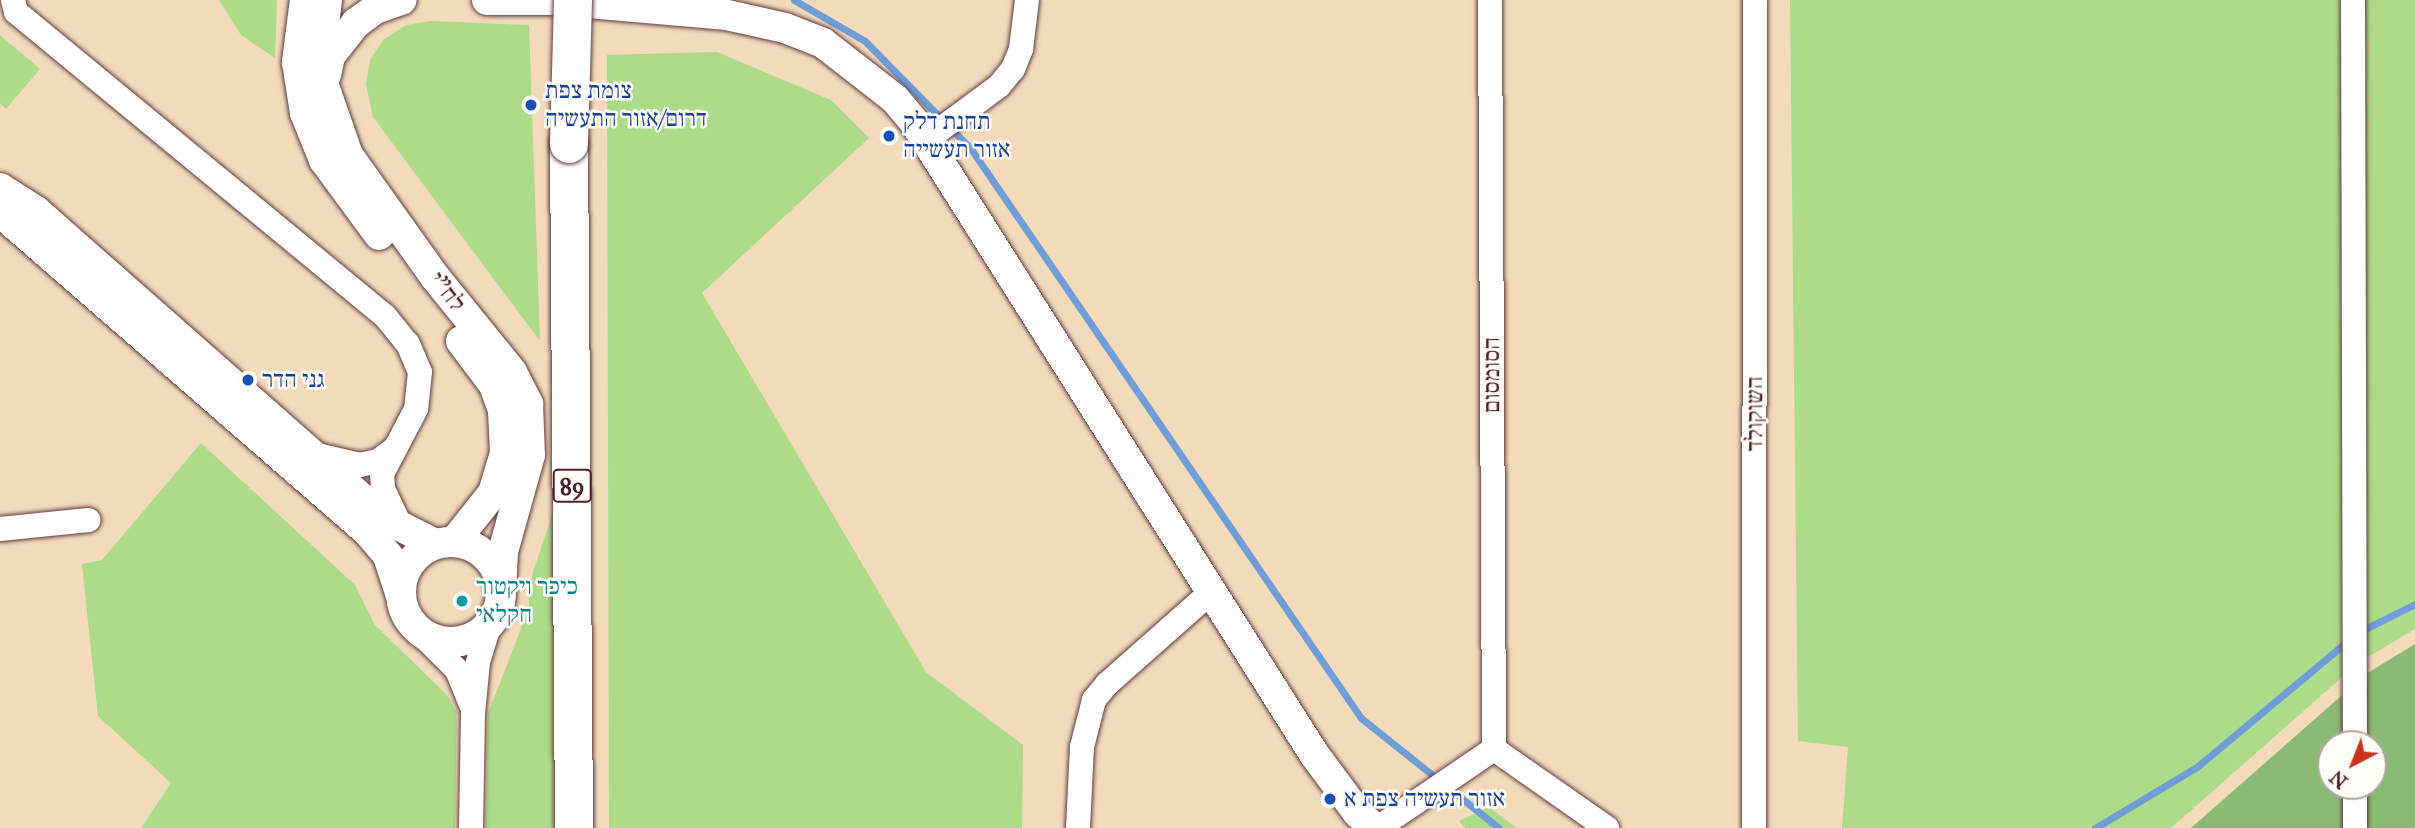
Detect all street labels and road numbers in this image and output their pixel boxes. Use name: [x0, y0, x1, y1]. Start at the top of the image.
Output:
street label: לח"י: [423, 266, 471, 318]
street label: הסומסום: [1478, 337, 1506, 413]
street label: השוקולד: [1741, 376, 1769, 452]
road number: 89: [551, 466, 593, 506]

